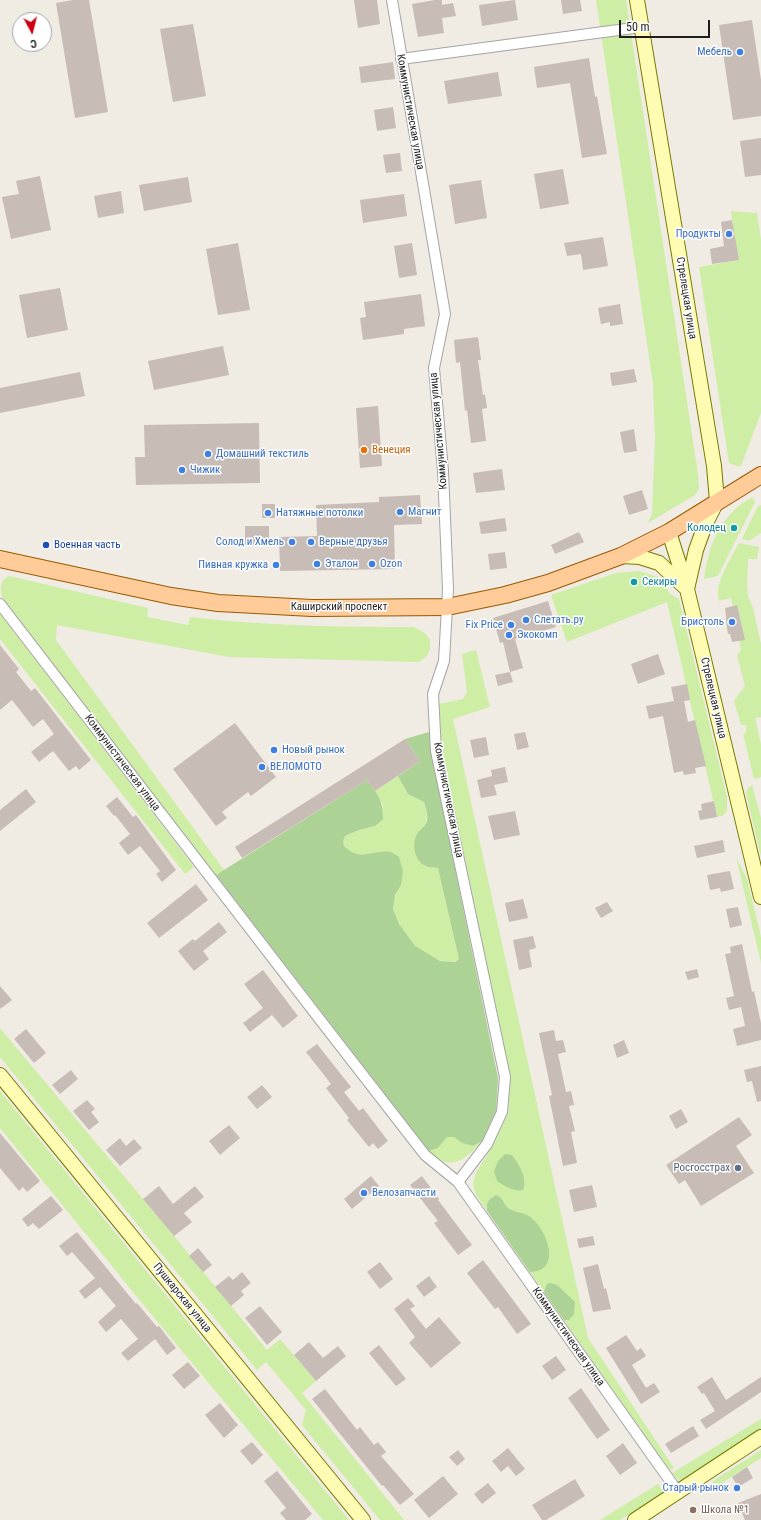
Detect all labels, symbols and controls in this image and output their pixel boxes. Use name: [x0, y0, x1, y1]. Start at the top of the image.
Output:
north arrow: [12, 12, 52, 52]
scale bar: [621, 12, 712, 38]
text: 50 m: [626, 20, 650, 34]
text: С: [29, 37, 37, 50]
place label: Мебель: [697, 45, 732, 59]
marker: Мебель: [735, 47, 745, 57]
street label: Коммунистическая улица: [393, 53, 427, 171]
place label: Продукты: [676, 227, 721, 241]
marker: Продукты: [724, 229, 734, 239]
street label: Стрелецкая улица: [673, 256, 699, 340]
street label: Коммунистическая улица: [427, 372, 451, 490]
place label: Венеция: [372, 443, 411, 457]
marker: Венеция: [359, 445, 369, 455]
place label: Домашний текстиль: [216, 447, 309, 461]
marker: Домашний текстиль: [203, 449, 213, 459]
place label: Чижик: [190, 463, 220, 477]
marker: Чижик: [177, 465, 187, 475]
place label: Магнит: [408, 505, 442, 519]
place label: Натяжные потолки: [276, 506, 363, 520]
marker: Магнит: [395, 507, 405, 517]
marker: Натяжные потолки: [263, 508, 273, 518]
place label: Колодец: [687, 521, 726, 535]
marker: Колодец: [729, 523, 739, 533]
place label: Солод и Хмель: [216, 535, 284, 549]
place label: Верные друзья: [319, 535, 388, 549]
marker: Солод и Хмель: [287, 537, 297, 547]
marker: Верные друзья: [306, 537, 316, 547]
place label: Военная часть: [54, 538, 121, 552]
marker: Военная часть: [41, 540, 51, 550]
place label: Эталон: [325, 557, 358, 571]
place label: Ozon: [380, 557, 402, 571]
place label: Пивная кружка: [198, 558, 268, 572]
marker: Эталон: [312, 559, 322, 569]
marker: Ozon: [367, 559, 377, 569]
marker: Пивная кружка: [271, 560, 281, 570]
place label: Секиры: [642, 575, 677, 589]
marker: Секиры: [629, 577, 639, 587]
street label: Каширский проспект: [291, 600, 387, 614]
place label: Слетать.ру: [534, 613, 584, 627]
marker: Слетать.ру: [521, 615, 531, 625]
place label: Бристоль: [681, 615, 724, 629]
marker: Бристоль: [727, 617, 737, 627]
place label: Fix Price: [466, 618, 503, 632]
marker: Fix Price: [506, 620, 516, 630]
place label: Экокомп: [517, 628, 558, 642]
marker: Экокомп: [504, 630, 514, 640]
street label: Стрелецкая улица: [697, 656, 729, 740]
street label: Коммунистическая улица: [81, 712, 163, 814]
street label: Коммунистическая улица: [430, 741, 466, 859]
place label: Новый рынок: [282, 743, 345, 757]
marker: Новый рынок: [269, 745, 279, 755]
place label: ВЕЛОМОТО: [270, 760, 322, 774]
marker: ВЕЛОМОТО: [257, 762, 267, 772]
place label: Росгосстрах: [674, 1161, 730, 1175]
marker: Росгосстрах: [733, 1163, 743, 1173]
place label: Велозапчасти: [372, 1186, 436, 1200]
marker: Велозапчасти: [359, 1188, 369, 1198]
street label: Пушкарская улица: [150, 1261, 214, 1335]
street label: Коммунистическая улица: [529, 1285, 607, 1389]
place label: Старый рынок: [663, 1481, 729, 1495]
marker: Старый рынок: [732, 1483, 742, 1493]
place label: Школа №1: [701, 1503, 749, 1517]
marker: Школа №1: [688, 1505, 698, 1515]

